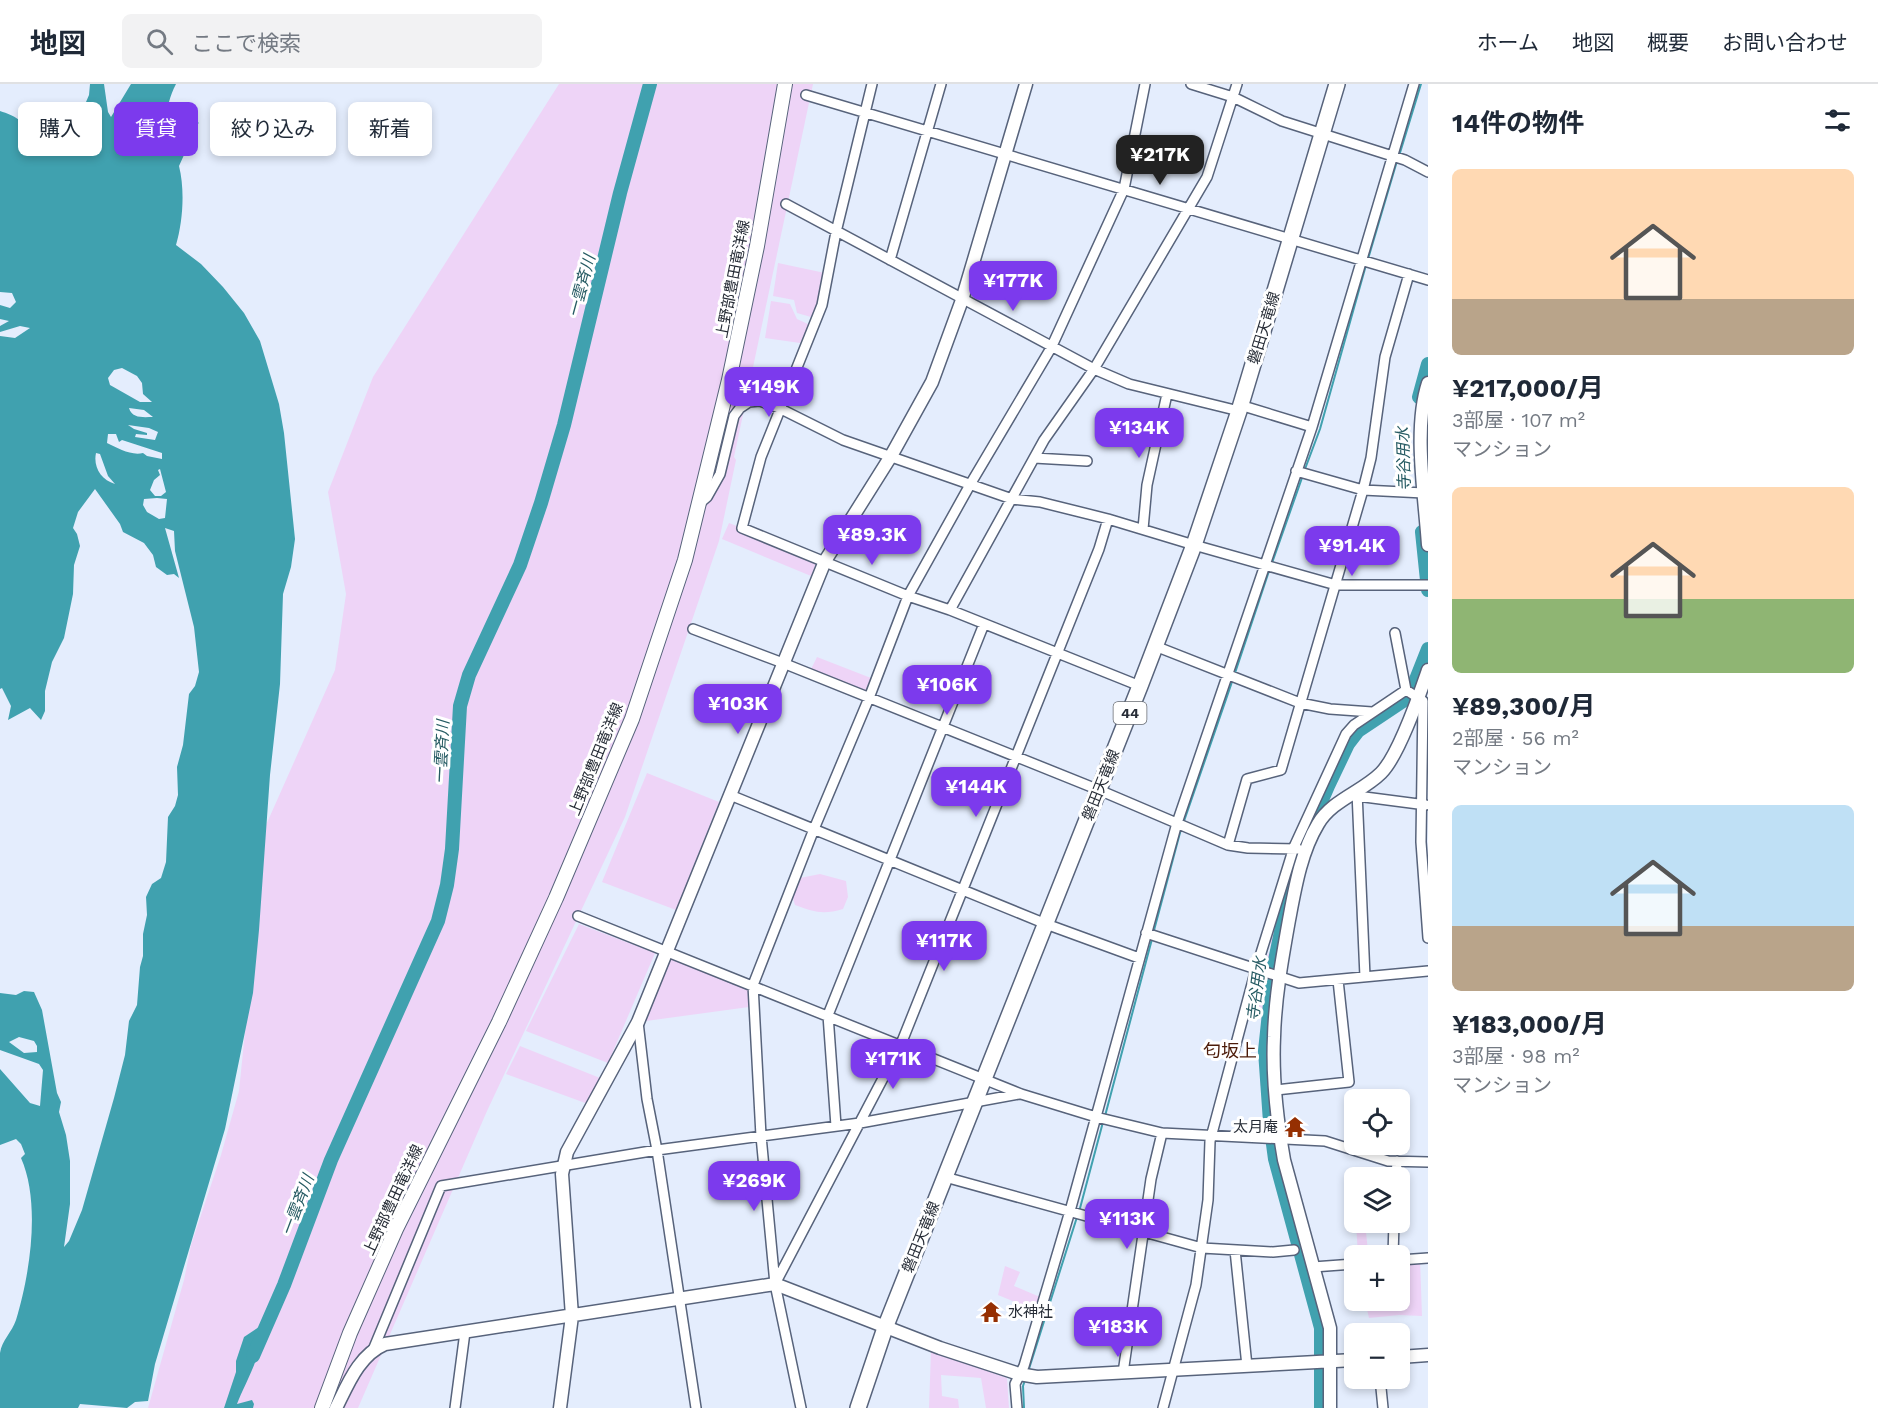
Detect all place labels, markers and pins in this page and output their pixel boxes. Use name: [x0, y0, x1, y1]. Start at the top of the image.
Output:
pin: ¥217K: [1118, 135, 1202, 186]
pin: ¥177K: [971, 261, 1055, 312]
pin: ¥149K: [727, 367, 811, 418]
pin: ¥134K: [1097, 408, 1181, 459]
pin: ¥89.3K: [823, 515, 921, 566]
pin: ¥91.4K: [1303, 526, 1401, 577]
pin: ¥106K: [905, 665, 989, 716]
pin: ¥103K: [696, 684, 780, 735]
pin: ¥144K: [934, 767, 1018, 818]
pin: ¥117K: [902, 921, 986, 972]
pin: ¥171K: [851, 1039, 935, 1090]
temple icon: 太月庵: [1283, 1115, 1307, 1139]
place label: 太月庵: [1233, 1118, 1278, 1136]
pin: ¥269K: [712, 1161, 796, 1212]
pin: ¥113K: [1085, 1199, 1169, 1250]
temple icon: 水神社: [979, 1300, 1003, 1324]
place label: 水神社: [1008, 1303, 1053, 1321]
pin: ¥183K: [1076, 1307, 1160, 1358]

